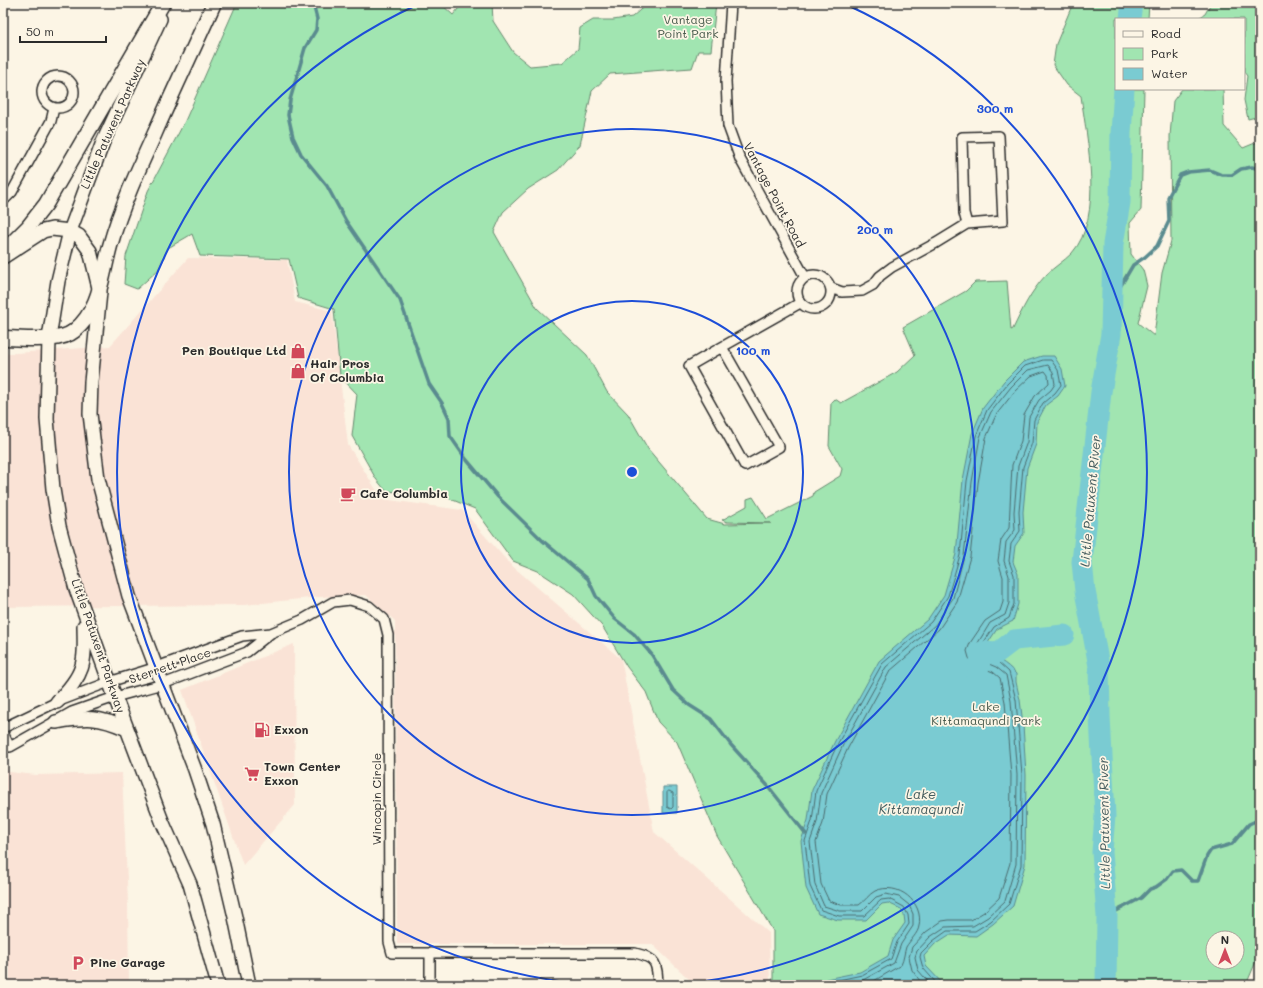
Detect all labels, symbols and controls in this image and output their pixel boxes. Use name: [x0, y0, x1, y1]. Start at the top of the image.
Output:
park label: Vantage Point Park: [657, 11, 719, 41]
scale bar: [20, 18, 106, 44]
legend: [1115, 18, 1245, 90]
text: 50 m: [26, 23, 54, 39]
text: Road: [1151, 25, 1181, 41]
text: Park: [1151, 45, 1178, 61]
street label: Little Patuxent Parkway: [76, 56, 148, 191]
text: Water: [1151, 65, 1188, 81]
text: 300 m: [977, 100, 1013, 116]
street label: Vantage Point Road: [740, 139, 810, 250]
text: 200 m: [857, 221, 893, 237]
place label: Pen Boutique Ltd: [182, 342, 286, 358]
shop icon: Pen Boutique Ltd: [289, 342, 307, 360]
text: 100 m: [736, 342, 770, 358]
place label: Hair Pros Of Columbia: [310, 355, 384, 385]
shop icon: Hair Pros Of Columbia: [289, 362, 307, 380]
water label: Little Patuxent River: [1075, 434, 1104, 568]
centre of rings: [625, 465, 639, 479]
cafe icon: Cafe Columbia: [339, 485, 357, 503]
place label: Cafe Columbia: [360, 485, 448, 501]
street label: Little Patuxent Parkway: [68, 576, 129, 715]
street label: Sterrett Place: [127, 644, 213, 687]
park label: Lake Kittamaqundi Park: [931, 698, 1041, 728]
fuel station icon: Exxon: [253, 721, 271, 739]
place label: Exxon: [274, 721, 309, 737]
street label: Wincopin Circle: [368, 753, 384, 845]
water label: Little Patuxent River: [1094, 756, 1113, 889]
place label: Town Center Exxon: [264, 758, 341, 788]
supermarket icon: Town Center Exxon: [243, 765, 261, 783]
water label: Lake Kittamaqundi: [879, 785, 963, 817]
north arrow: [1205, 930, 1245, 970]
text: N: [1221, 932, 1229, 947]
parking icon: Pine Garage: [69, 954, 87, 972]
place label: Pine Garage: [90, 954, 165, 970]

